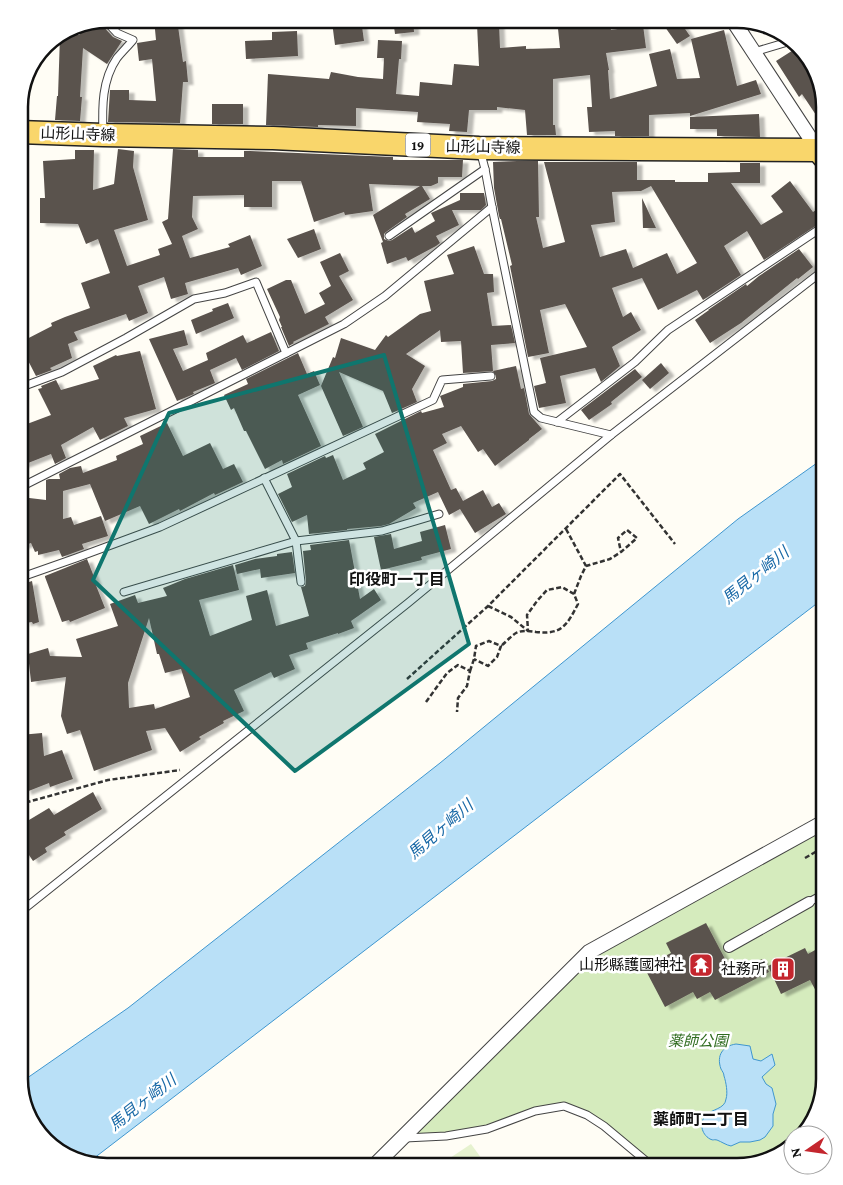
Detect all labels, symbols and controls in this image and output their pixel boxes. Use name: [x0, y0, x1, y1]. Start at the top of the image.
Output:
street label: 山形山寺線: [40, 125, 116, 143]
road number: 19: [406, 134, 430, 156]
street label: 山形山寺線: [445, 138, 521, 156]
water label: 馬見ヶ崎川: [719, 542, 793, 607]
district label: 印役町一丁目: [349, 571, 445, 588]
water label: 馬見ヶ崎川: [405, 795, 478, 862]
temple icon: 山形縣護國神社: [688, 952, 714, 978]
building icon: 社務所: [770, 956, 796, 982]
place label: 山形縣護國神社: [579, 957, 684, 973]
place label: 社務所: [721, 961, 766, 977]
park label: 薬師公園: [668, 1033, 730, 1049]
water label: 馬見ヶ崎川: [106, 1070, 181, 1134]
district label: 薬師町二丁目: [653, 1111, 749, 1128]
north arrow: [783, 1125, 833, 1175]
text: N: [786, 1146, 804, 1159]

